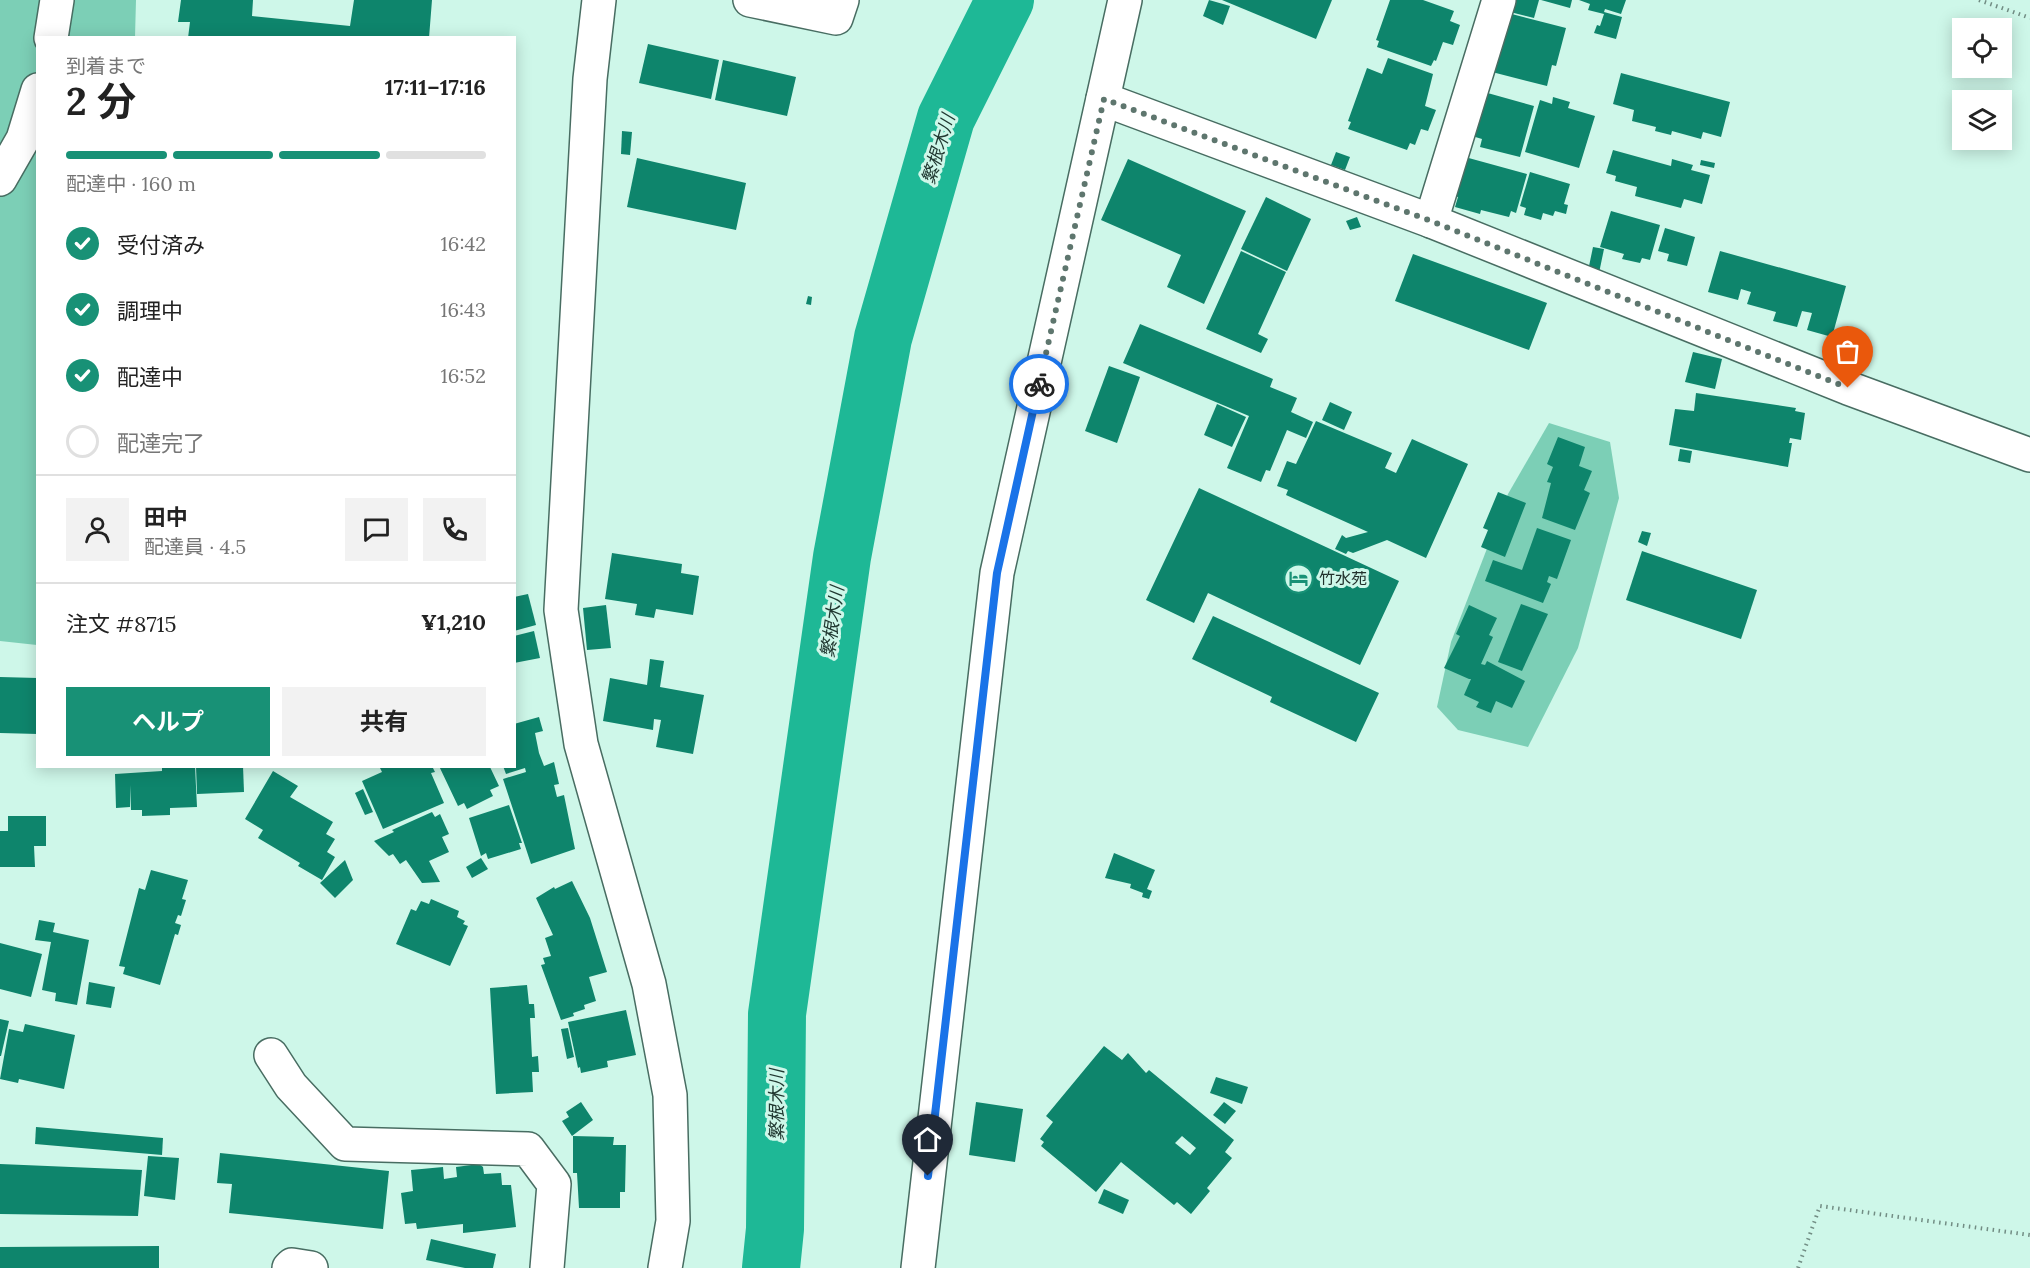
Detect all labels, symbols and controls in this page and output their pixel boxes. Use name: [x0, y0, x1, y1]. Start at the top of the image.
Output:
map controls: [1952, 18, 2012, 150]
button: locate: [1952, 18, 2012, 78]
text: 到着まで: [66, 53, 146, 78]
text: 17:11–17:16: [385, 73, 486, 101]
text: 2 分: [66, 76, 136, 126]
button: layers: [1952, 90, 2012, 150]
water label: 繁根木川: [916, 109, 960, 187]
text: 配達中 · 160 m: [66, 171, 196, 196]
icon: check: [66, 227, 99, 260]
text: 受付済み: [117, 231, 205, 259]
text: 16:42: [441, 231, 486, 256]
icon: check: [66, 293, 99, 326]
text: 調理中: [117, 297, 183, 325]
text: 16:43: [440, 297, 486, 322]
pin: [1822, 326, 1873, 388]
icon: bag: [1831, 335, 1864, 368]
courier: [1009, 354, 1069, 414]
icon: check: [66, 359, 99, 392]
text: 配達中: [117, 363, 183, 391]
text: 16:52: [441, 363, 486, 388]
icon: bike: [1023, 368, 1056, 401]
text: 配達完了: [117, 429, 205, 457]
button: person: [66, 498, 129, 561]
button: chat: [345, 498, 408, 561]
button: phone: [423, 498, 486, 561]
text: 田中: [144, 503, 188, 531]
text: 配達員 · 4.5: [144, 534, 246, 559]
hotel icon: 竹水苑: [1282, 562, 1314, 594]
place label: 竹水苑: [1319, 568, 1367, 588]
water label: 繁根木川: [816, 583, 849, 659]
text: ¥1,210: [421, 608, 486, 636]
text: 注文 #8715: [66, 610, 177, 638]
button: ヘルプ: [66, 687, 270, 756]
button: 共有: [282, 687, 486, 756]
water label: 繁根木川: [765, 1067, 788, 1141]
pin: [902, 1114, 953, 1176]
icon: home: [911, 1123, 944, 1156]

